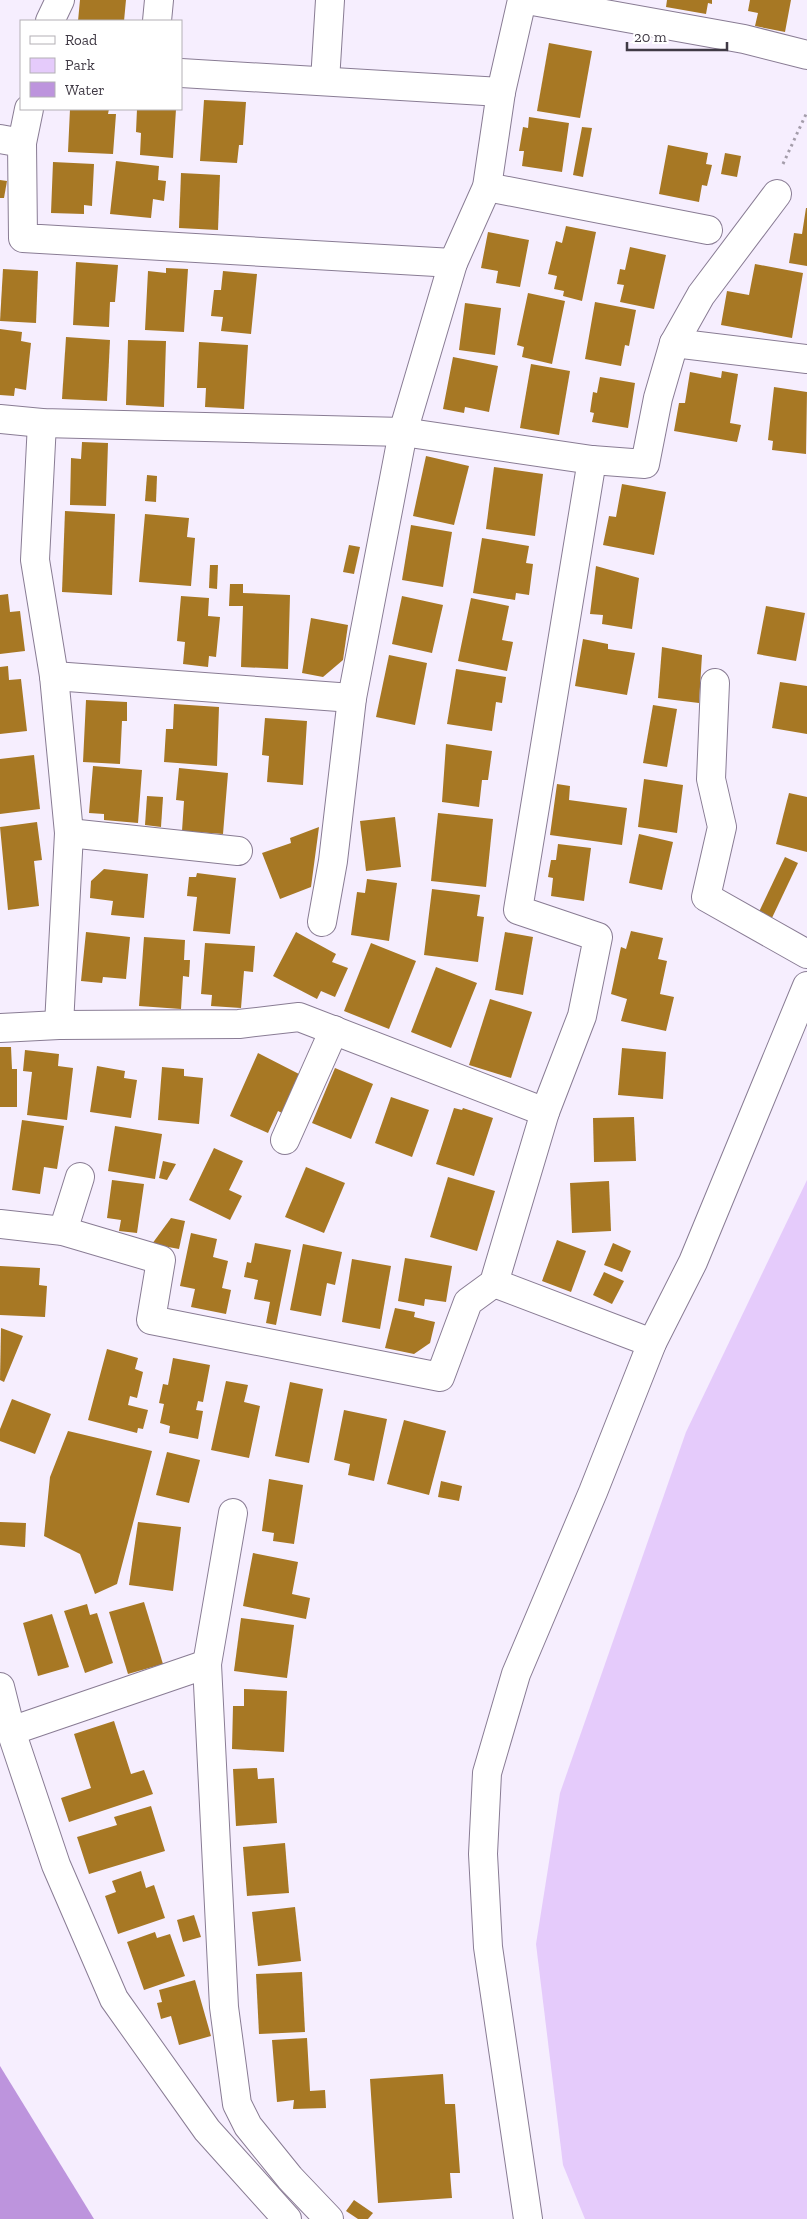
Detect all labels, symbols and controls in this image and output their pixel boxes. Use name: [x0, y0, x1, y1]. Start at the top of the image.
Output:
legend: [20, 20, 182, 110]
scale bar: [627, 20, 727, 52]
text: 20 m: [634, 28, 667, 46]
text: Road: [65, 31, 98, 49]
text: Park: [65, 56, 95, 74]
text: Water: [65, 81, 105, 99]

